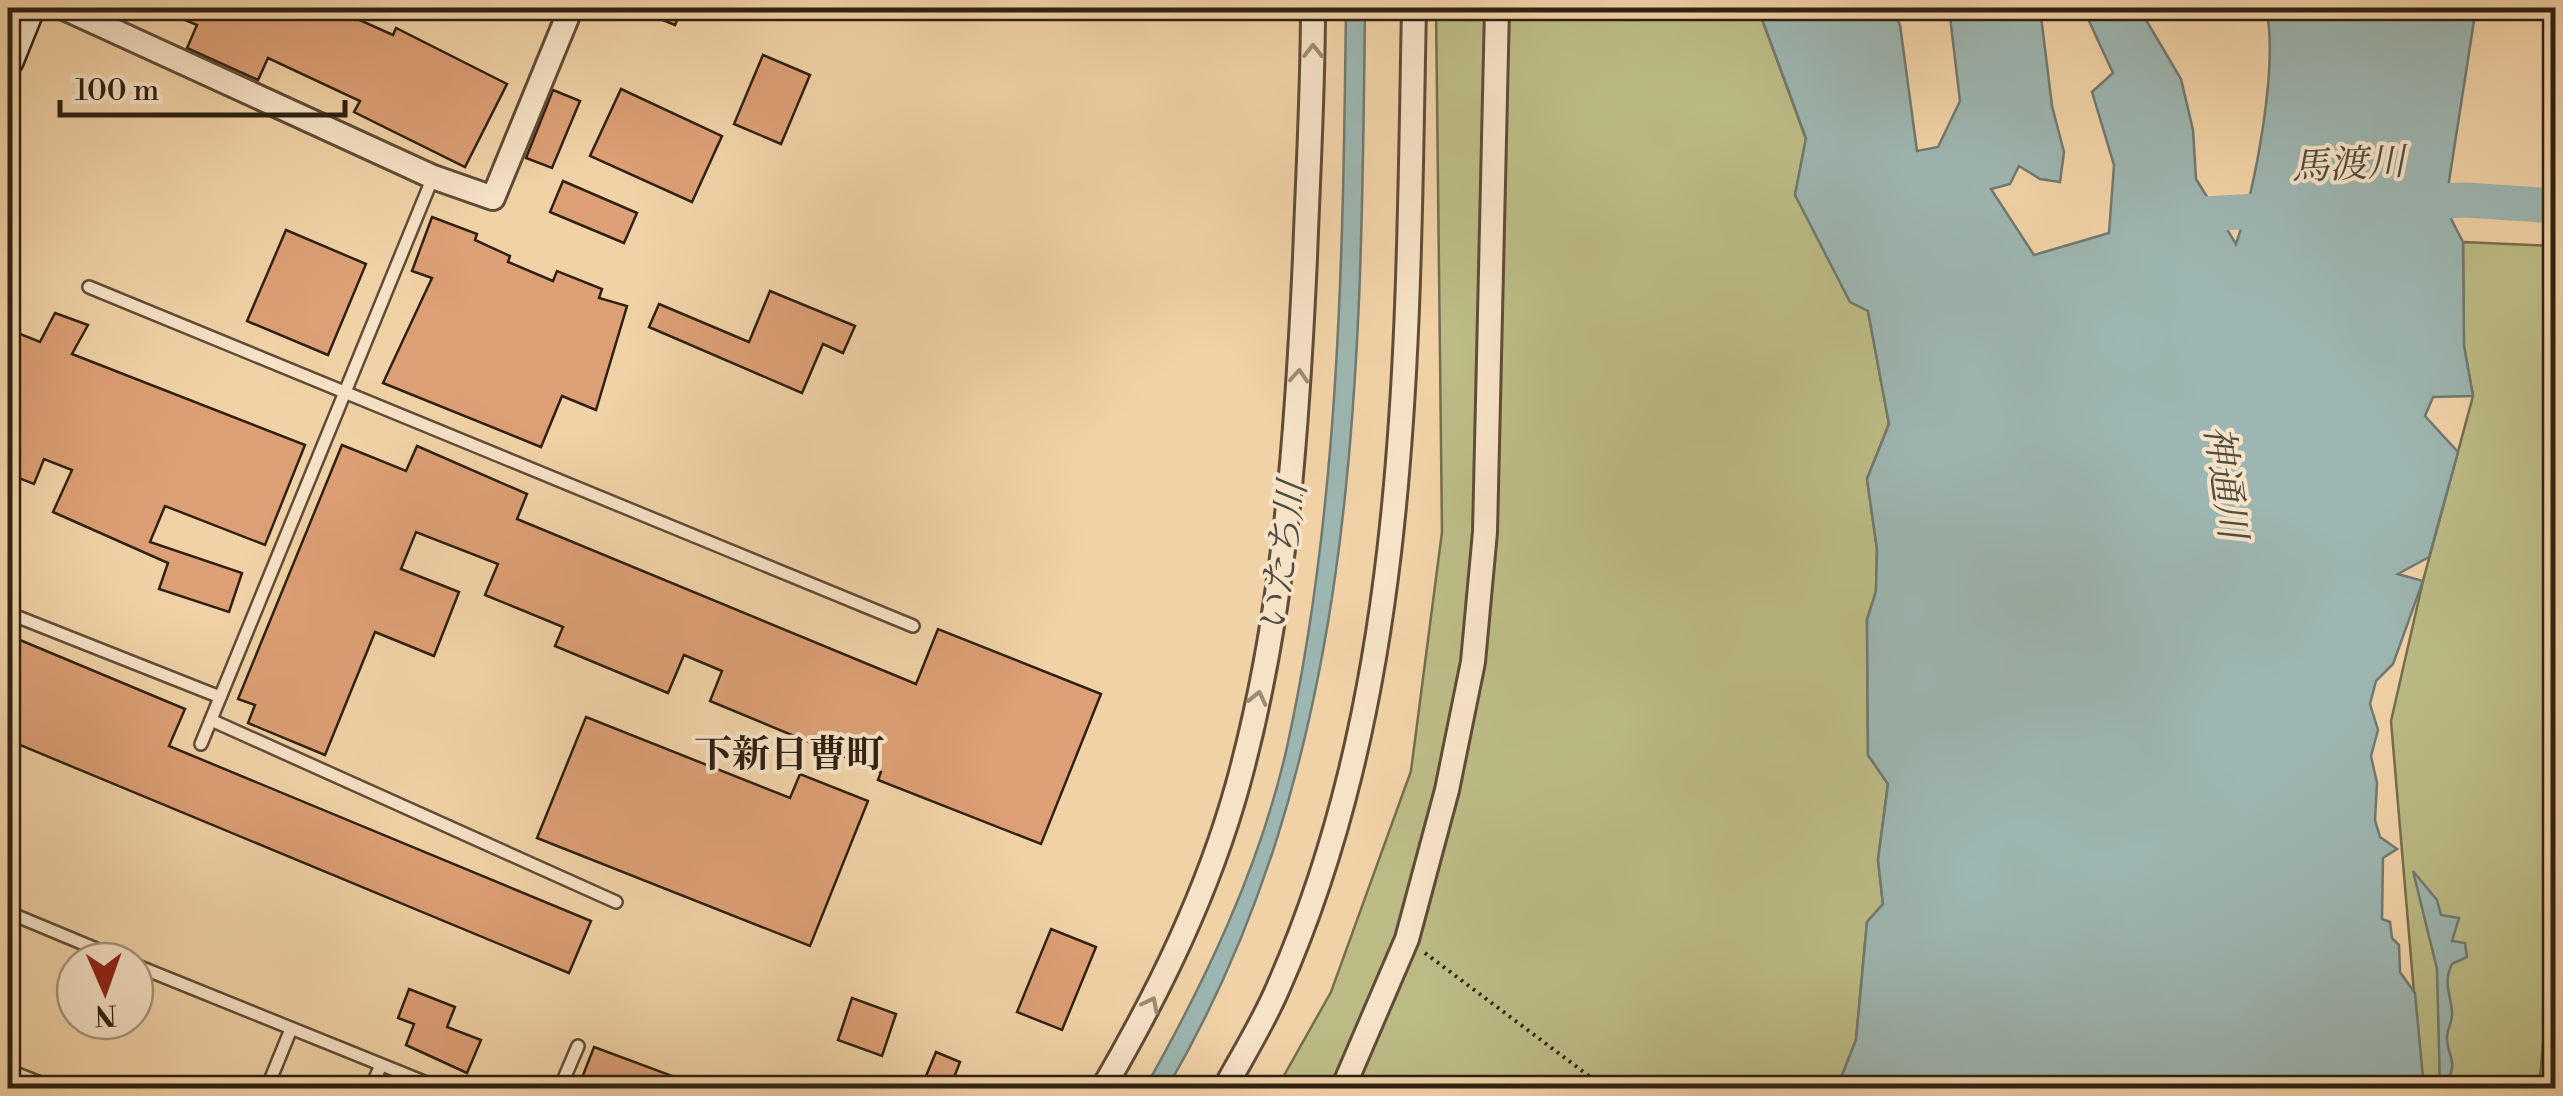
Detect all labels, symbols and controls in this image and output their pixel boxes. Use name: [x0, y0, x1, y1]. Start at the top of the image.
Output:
one-way arrow: [1302, 43, 1324, 58]
scale bar: [60, 55, 345, 117]
text: 100 m: [75, 72, 159, 110]
water label: 馬渡川: [2290, 139, 2410, 192]
one-way arrow: [1287, 368, 1309, 384]
water label: 神通川: [2193, 422, 2256, 546]
water label: いたち川: [1250, 475, 1318, 636]
one-way arrow: [1246, 690, 1267, 707]
district label: 下新日曹町: [694, 732, 884, 779]
north arrow: [55, 941, 155, 1041]
one-way arrow: [1139, 996, 1158, 1014]
text: N: [94, 997, 118, 1032]

